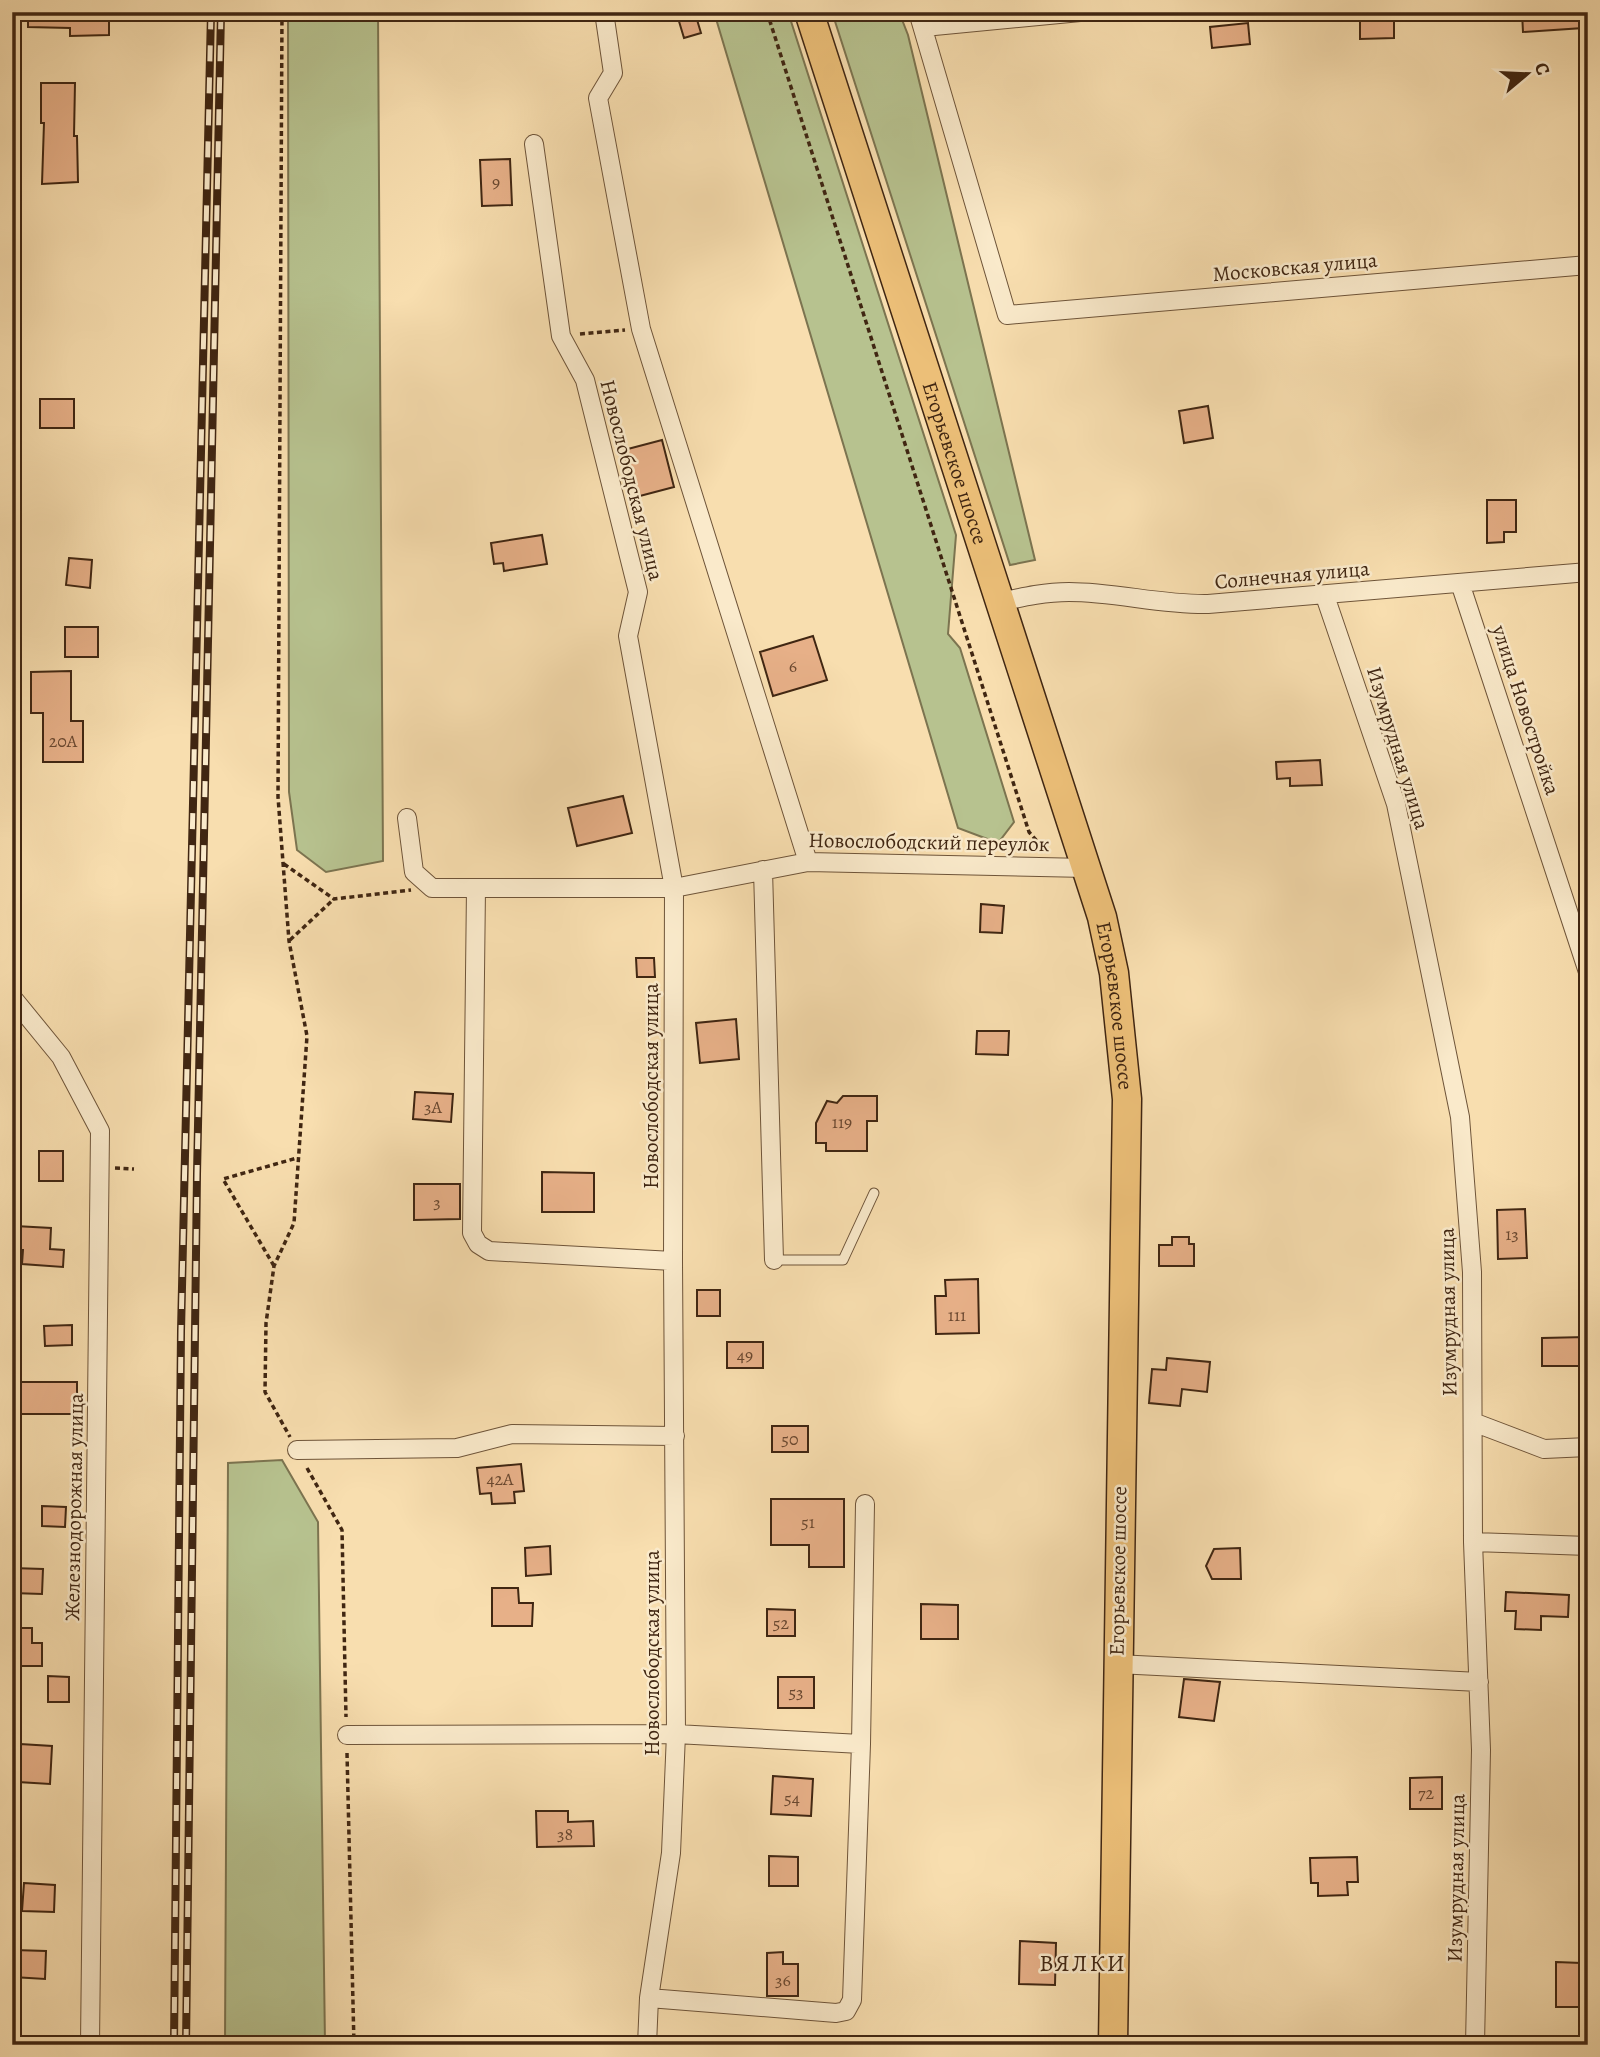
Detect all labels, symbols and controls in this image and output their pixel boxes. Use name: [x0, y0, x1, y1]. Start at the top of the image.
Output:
north arrow: [1492, 38, 1562, 108]
text: С: [1528, 59, 1556, 79]
house number: 9: [492, 170, 500, 194]
street label: Московская улица: [1211, 246, 1379, 288]
street label: Новослободская улица: [594, 377, 671, 584]
street label: Егорьевское шоссе: [916, 378, 994, 548]
street label: Солнечная улица: [1213, 554, 1371, 596]
street label: улица Новостройка: [1485, 621, 1567, 799]
house number: 6: [789, 654, 797, 678]
street label: Изумрудная улица: [1360, 663, 1436, 833]
house number: 20А: [49, 729, 78, 753]
street label: Новослободский переулок: [808, 826, 1050, 858]
street label: Егорьевское шоссе: [1089, 919, 1140, 1091]
street label: Новослободская улица: [637, 983, 665, 1189]
house number: 3А: [424, 1095, 442, 1119]
house number: 119: [832, 1110, 852, 1134]
house number: 3: [433, 1190, 441, 1214]
house number: 13: [1505, 1222, 1519, 1246]
street label: Изумрудная улица: [1433, 1227, 1463, 1397]
house number: 111: [948, 1303, 966, 1327]
house number: 49: [737, 1343, 753, 1367]
street label: Железнодорожная улица: [58, 1393, 90, 1621]
house number: 50: [781, 1427, 799, 1451]
house number: 42А: [486, 1467, 514, 1491]
street label: Егорьевское шоссе: [1103, 1486, 1133, 1656]
house number: 51: [801, 1510, 815, 1534]
street label: Новослободская улица: [638, 1550, 666, 1756]
house number: 52: [773, 1611, 790, 1635]
house number: 53: [788, 1680, 804, 1704]
house number: 72: [1418, 1781, 1434, 1805]
house number: 54: [784, 1786, 800, 1810]
street label: Изумрудная улица: [1441, 1793, 1471, 1963]
house number: 38: [557, 1822, 573, 1846]
district label: ВЯЛКИ: [1039, 1947, 1127, 1979]
house number: 36: [775, 1968, 791, 1992]

